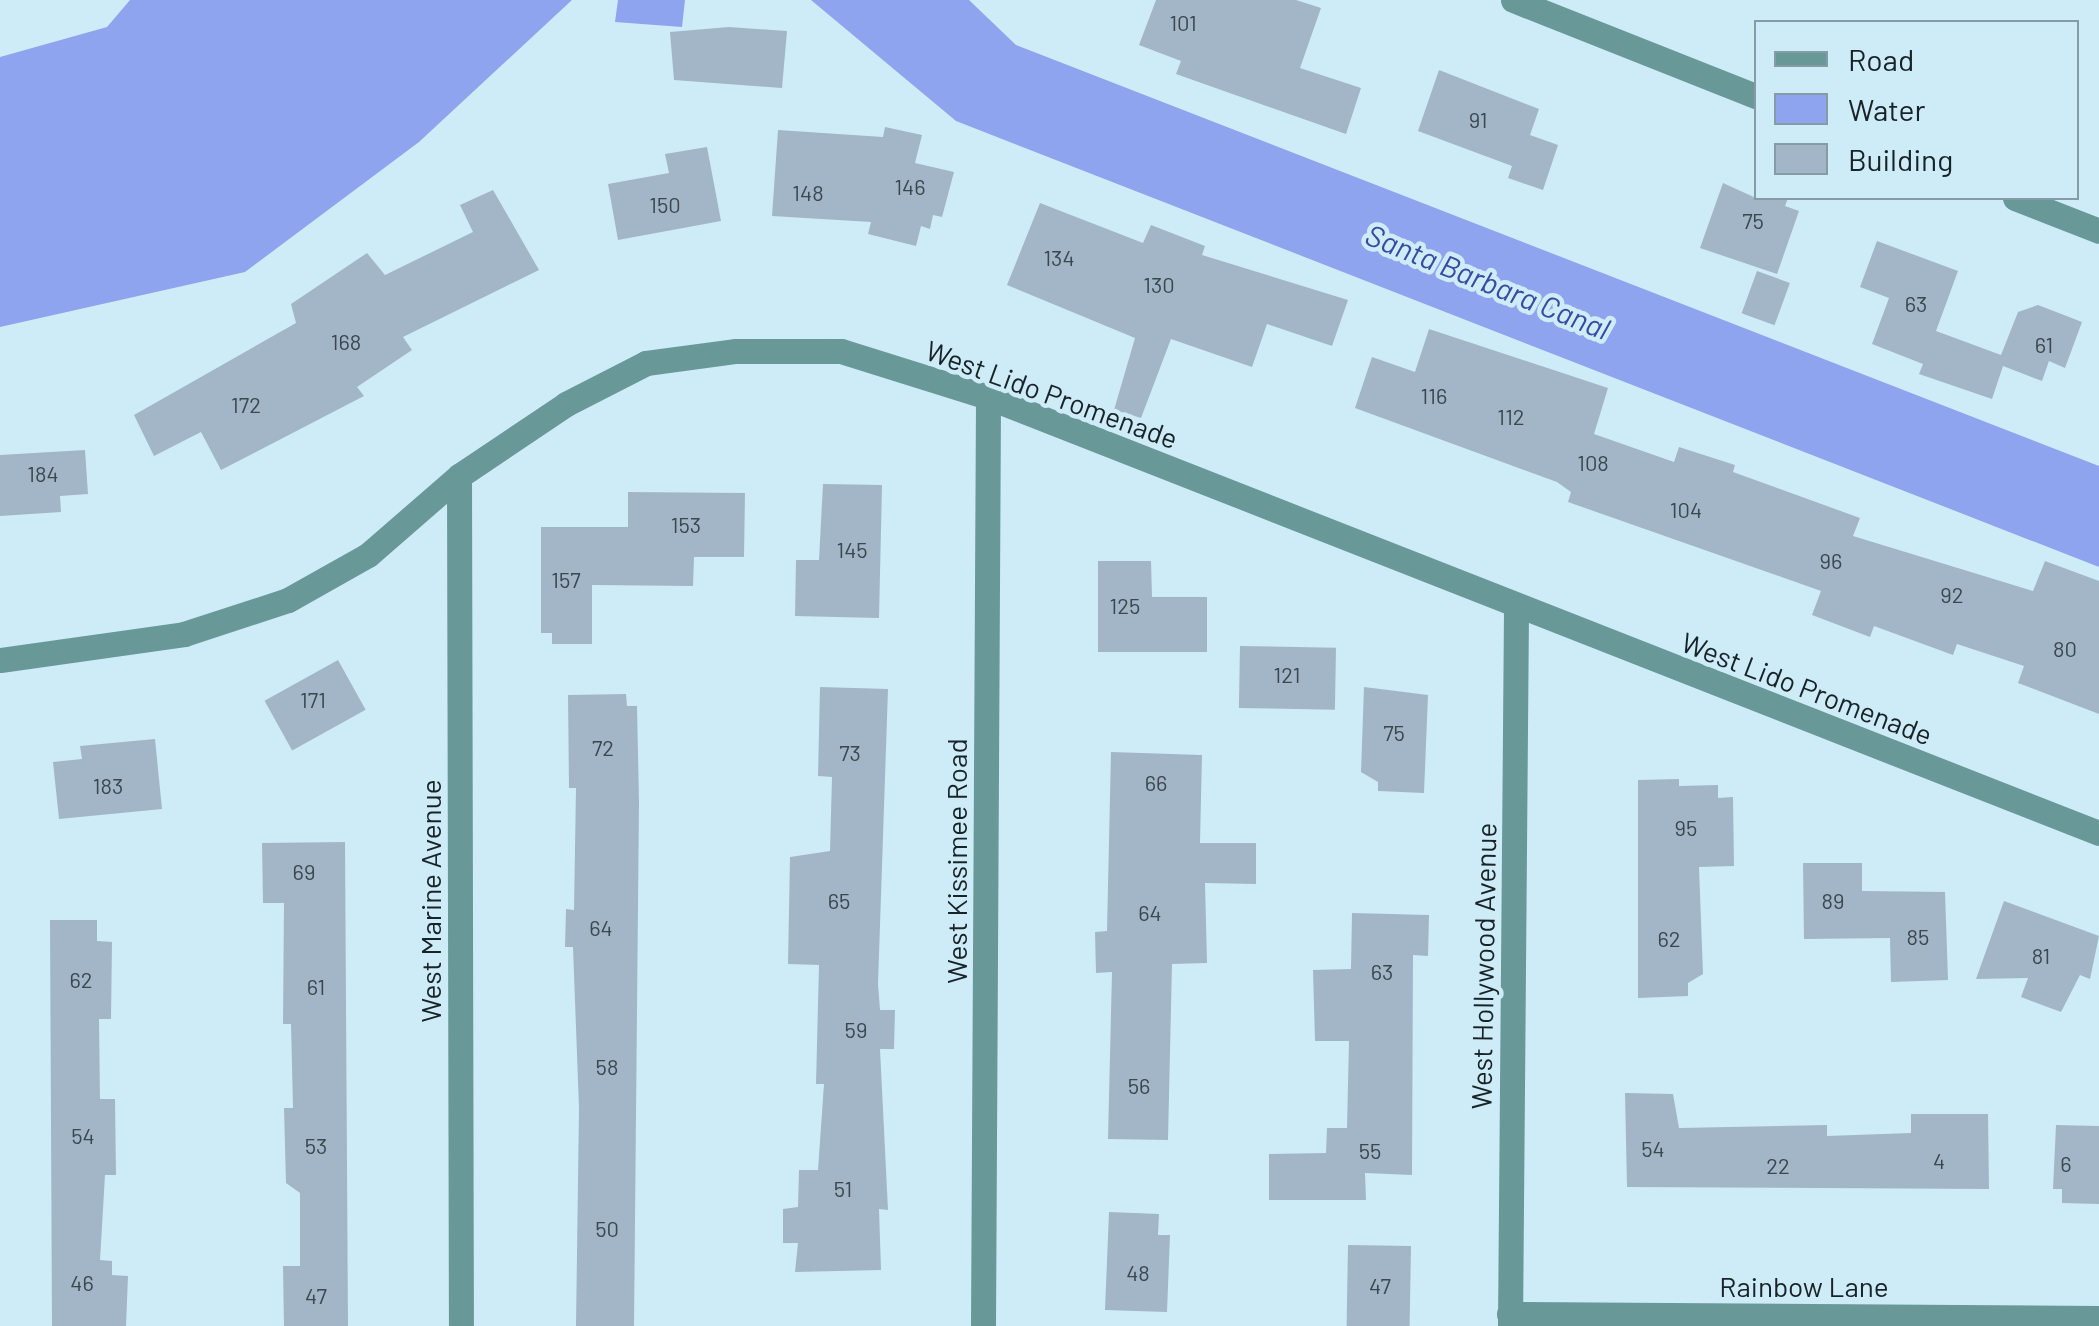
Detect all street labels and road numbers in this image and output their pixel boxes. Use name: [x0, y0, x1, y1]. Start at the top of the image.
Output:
street label: West Lido Promenade: [921, 333, 1183, 455]
street label: West Lido Promenade: [1677, 625, 1937, 751]
street label: West Kissimee Road: [939, 738, 973, 984]
street label: West Marine Avenue: [413, 779, 447, 1023]
street label: West Hollywood Avenue: [1464, 822, 1502, 1110]
street label: Rainbow Lane: [1719, 1269, 1889, 1303]

